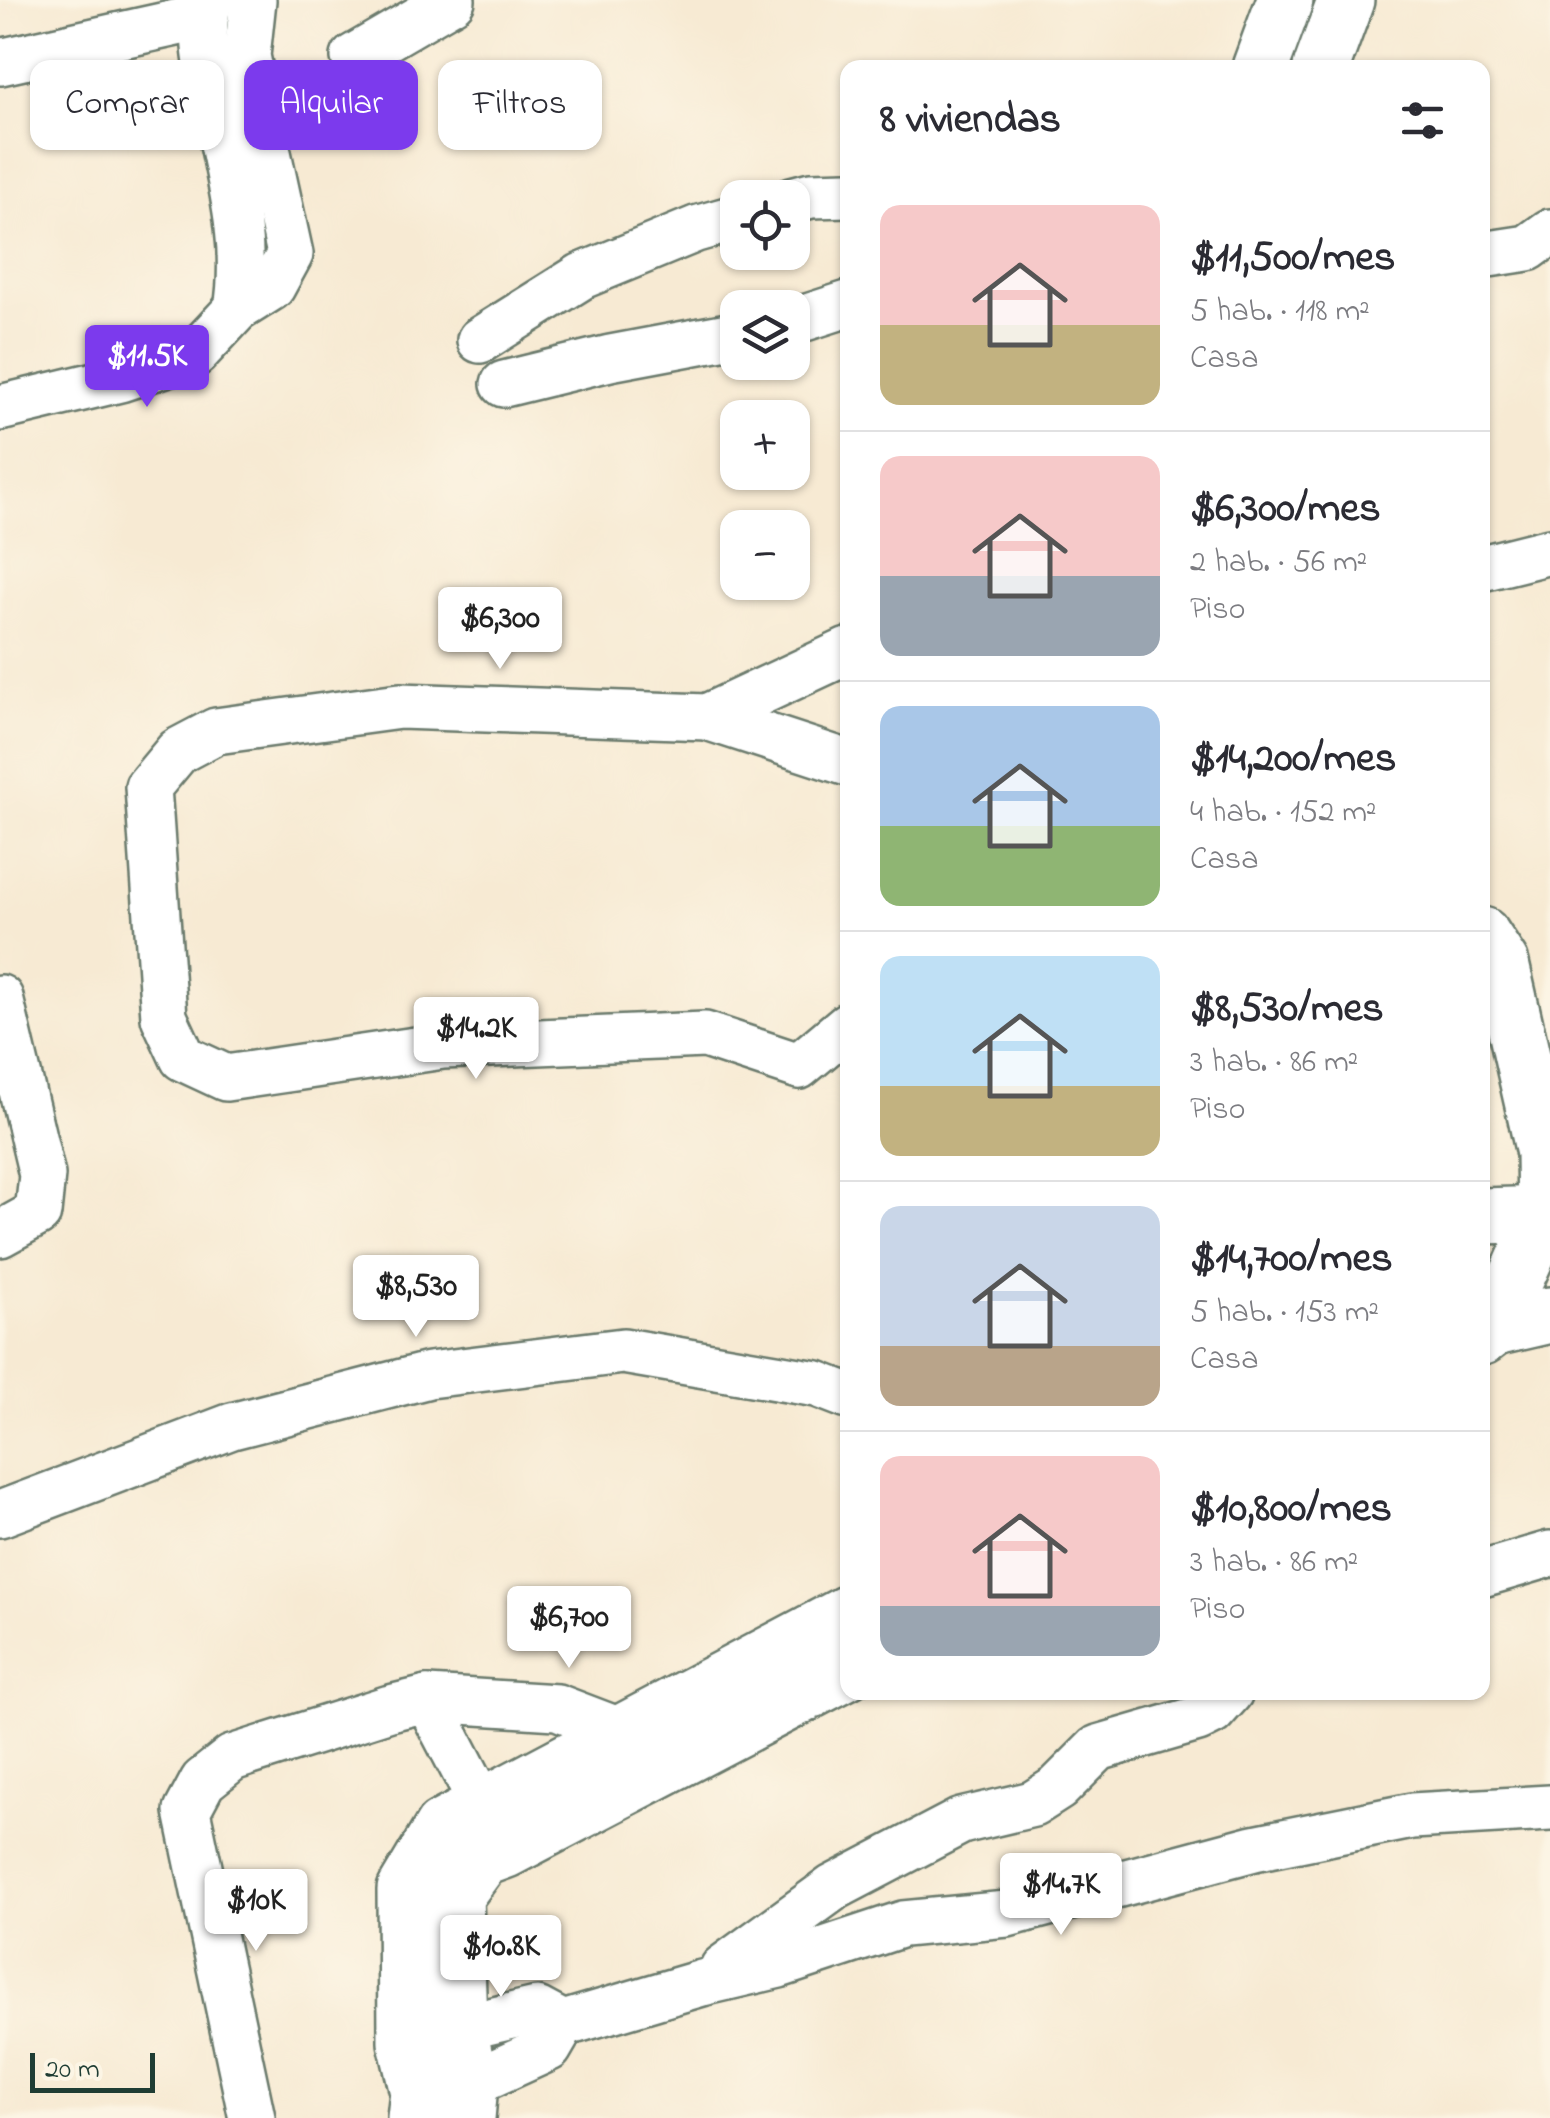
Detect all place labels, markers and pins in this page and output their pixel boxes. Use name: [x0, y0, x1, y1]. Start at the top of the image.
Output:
pin: $11.5K: [66, 325, 228, 410]
pin: $6,300: [419, 587, 581, 672]
pin: $14.2K: [395, 997, 557, 1082]
pin: $8,530: [335, 1255, 497, 1340]
pin: $6,700: [488, 1586, 650, 1671]
pin: $14.7K: [980, 1853, 1142, 1938]
pin: $10K: [197, 1869, 315, 1954]
pin: $10.8K: [420, 1915, 582, 2000]

